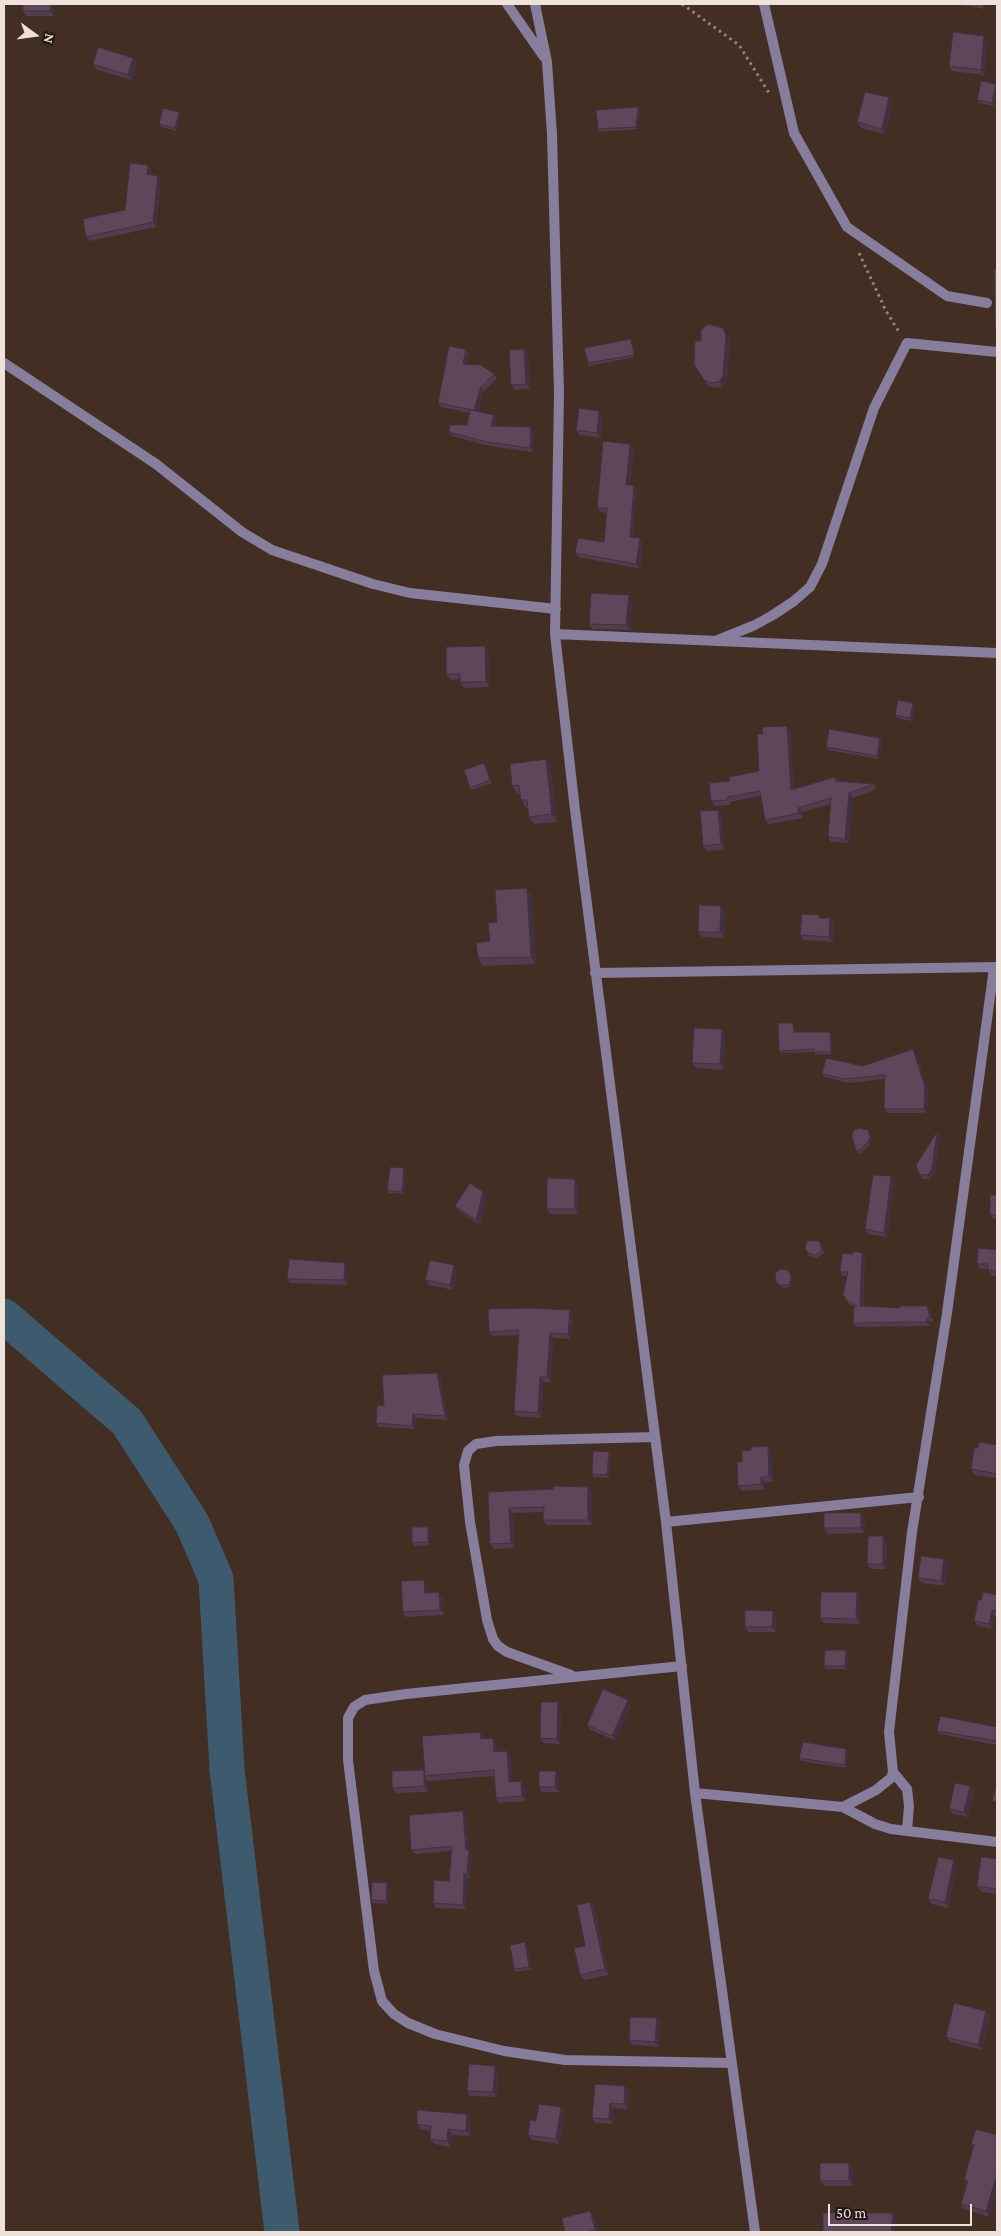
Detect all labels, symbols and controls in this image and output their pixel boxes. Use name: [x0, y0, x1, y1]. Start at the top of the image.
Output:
north arrow: [10, 10, 60, 60]
text: N: [41, 32, 58, 45]
scale bar: [831, 2194, 975, 2226]
text: 50 m: [836, 2205, 866, 2221]

